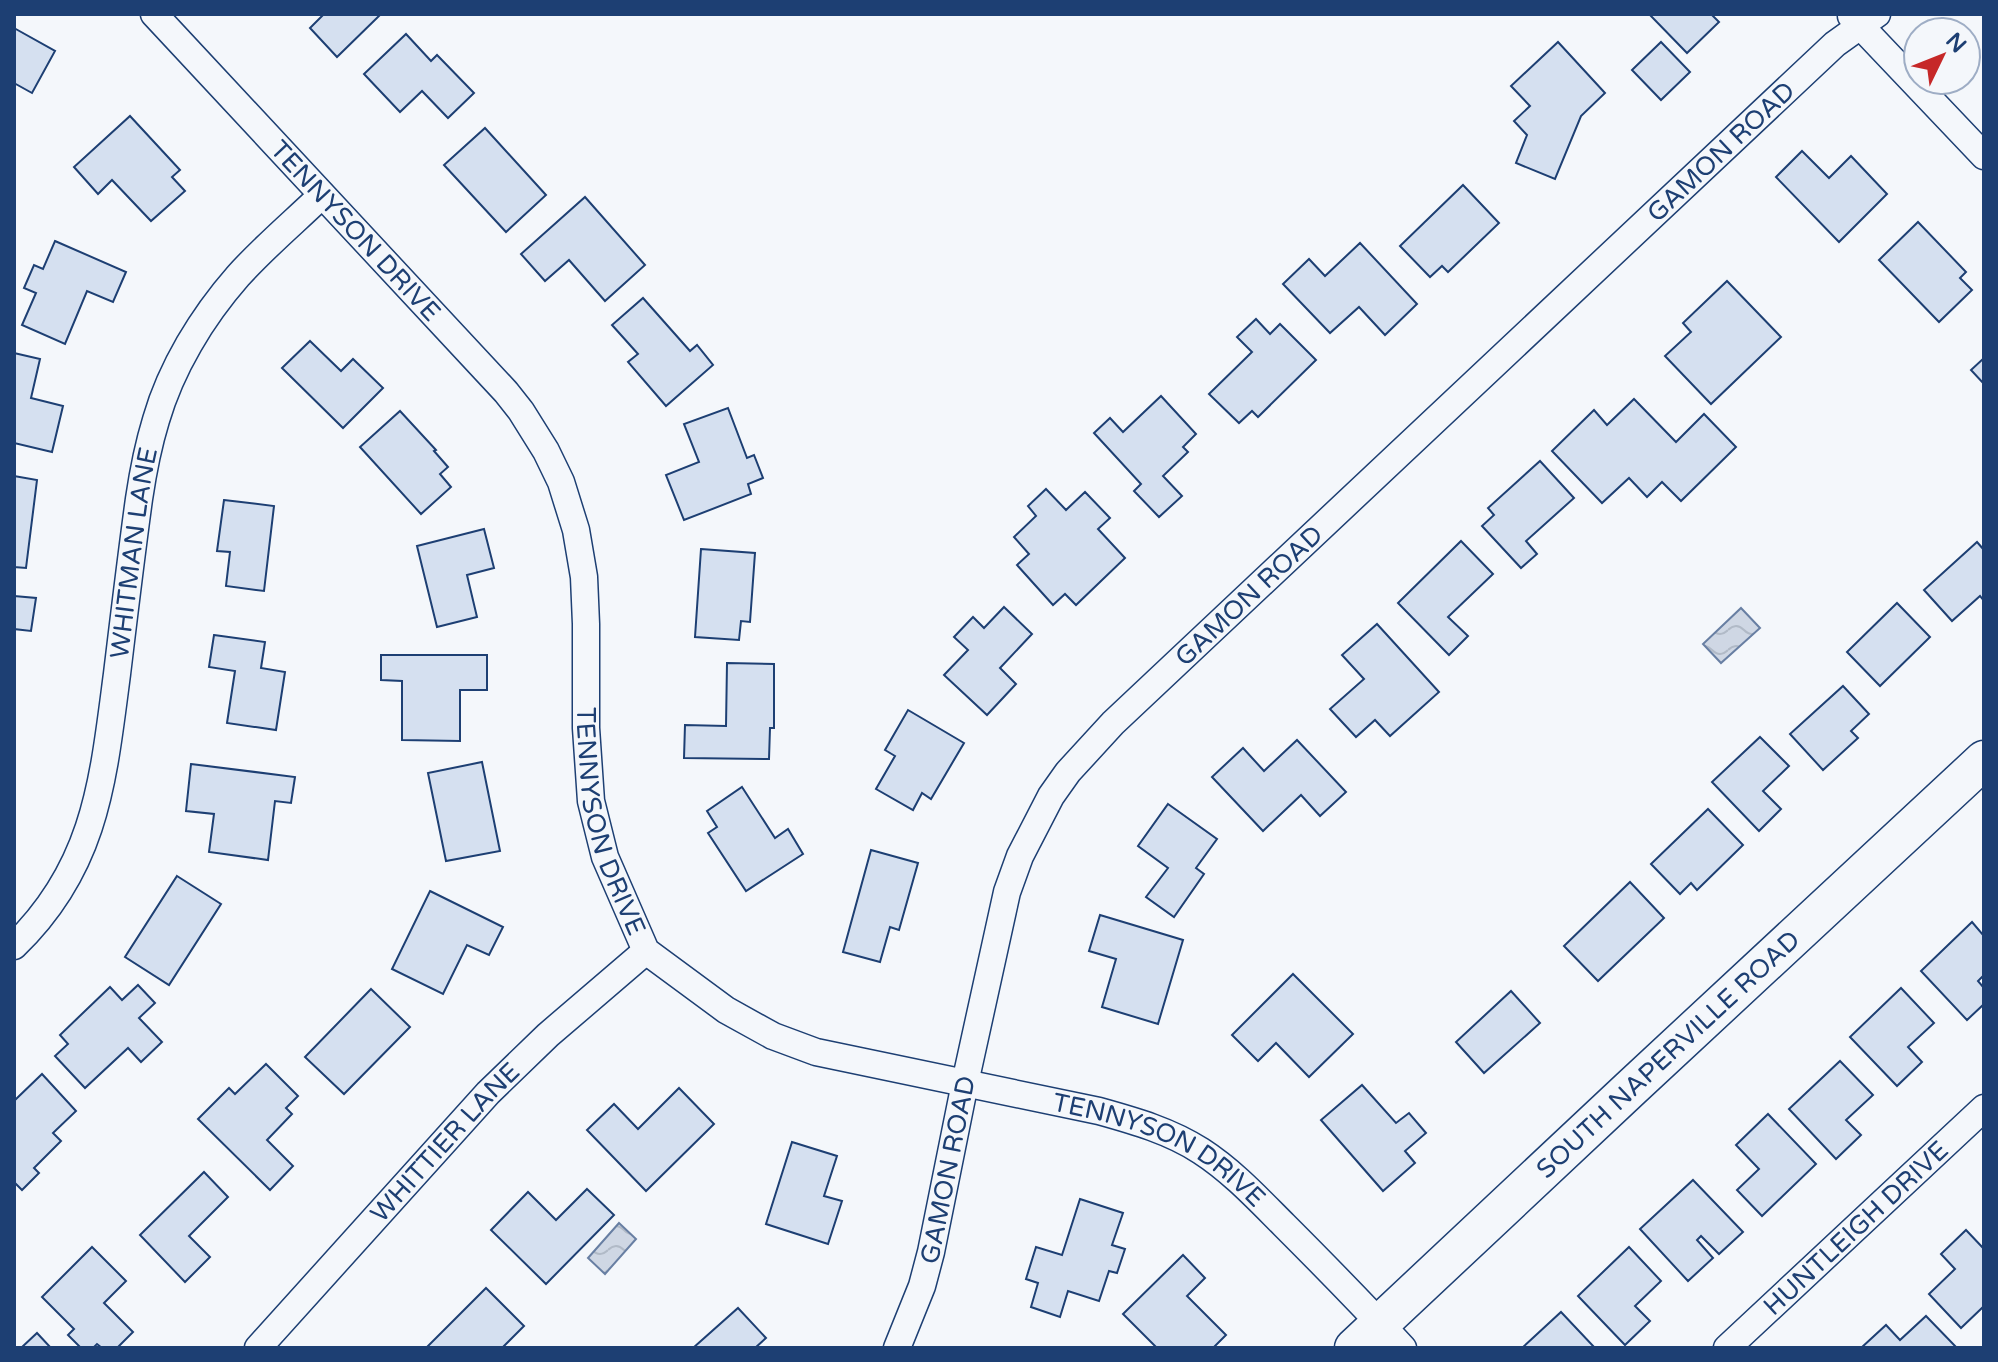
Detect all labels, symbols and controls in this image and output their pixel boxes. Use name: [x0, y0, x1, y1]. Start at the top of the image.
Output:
north arrow: [1902, 16, 1982, 96]
text: N: [1940, 28, 1971, 58]
street label: GAMON ROAD: [1640, 75, 1801, 228]
street label: TENNYSON DRIVE: [264, 134, 447, 327]
street label: WHITMAN LANE: [103, 444, 164, 660]
street label: GAMON ROAD: [1168, 519, 1329, 672]
street label: TENNYSON DRIVE: [570, 707, 653, 940]
street label: SOUTH NAPERVILLE ROAD: [1530, 924, 1806, 1184]
street label: WHITTIER LANE: [364, 1056, 526, 1228]
street label: GAMON ROAD: [913, 1073, 982, 1267]
street label: TENNYSON DRIVE: [1050, 1086, 1272, 1213]
street label: HUNTLEIGH DRIVE: [1757, 1134, 1954, 1322]

